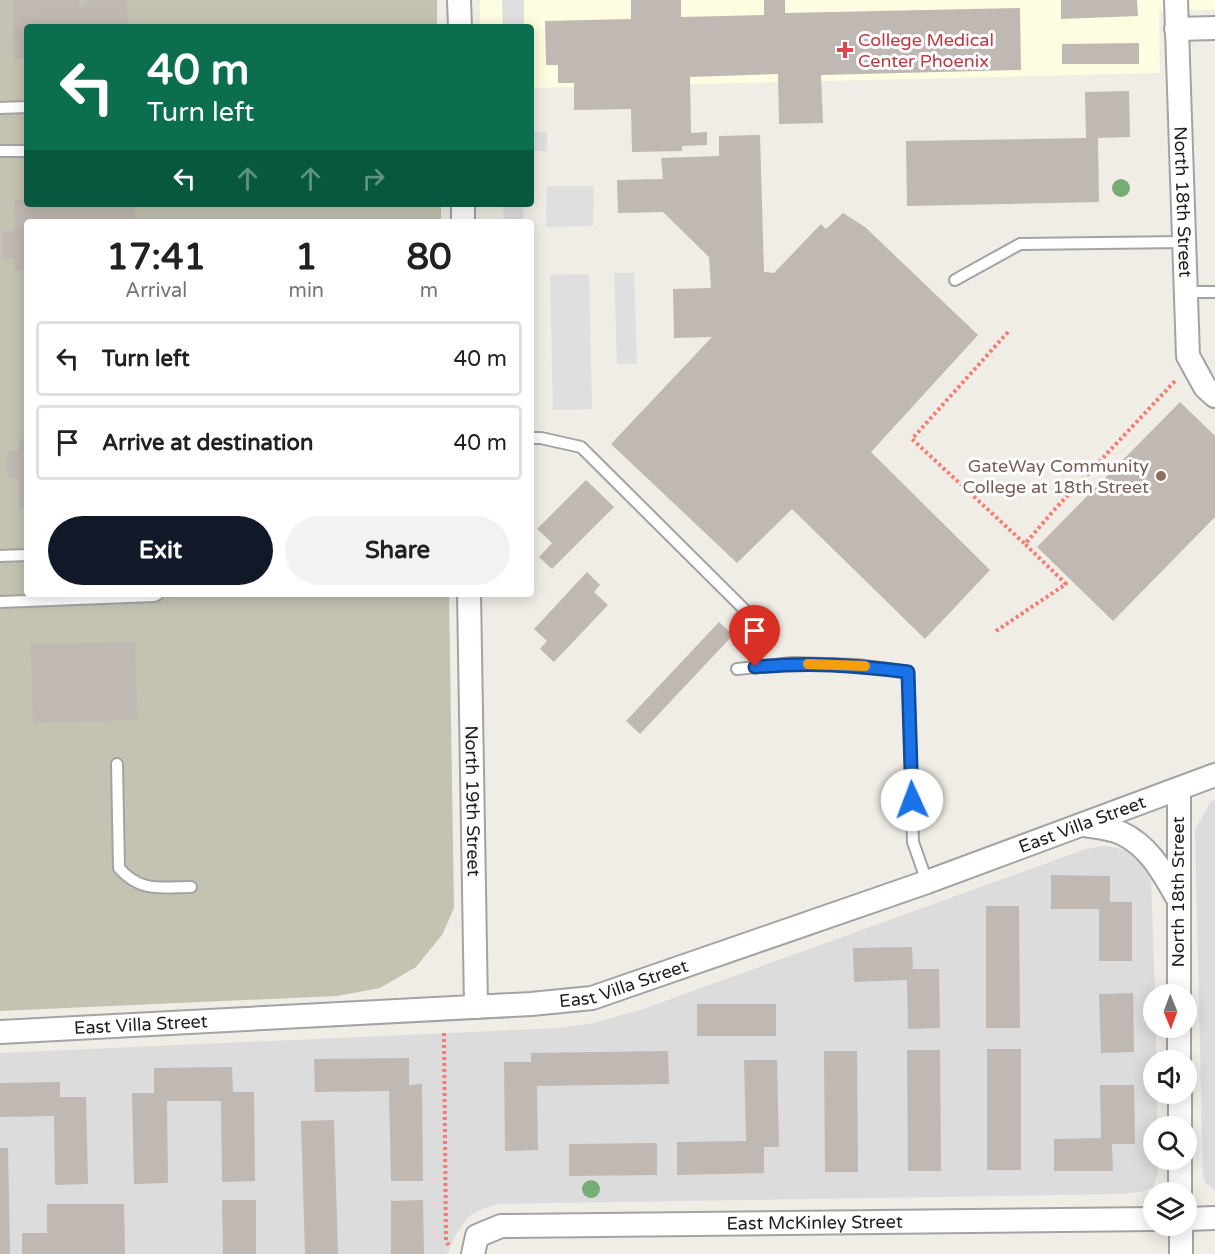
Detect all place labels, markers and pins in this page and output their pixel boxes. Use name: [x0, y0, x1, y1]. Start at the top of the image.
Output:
place label: College Medical Center Phoenix: [858, 29, 994, 72]
marker: College Medical Center Phoenix: [836, 41, 854, 59]
place label: GateWay Community College at 18th Street: [962, 455, 1149, 498]
marker: GateWay Community College at 18th Street: [1154, 469, 1168, 483]
pin: [729, 605, 780, 667]

